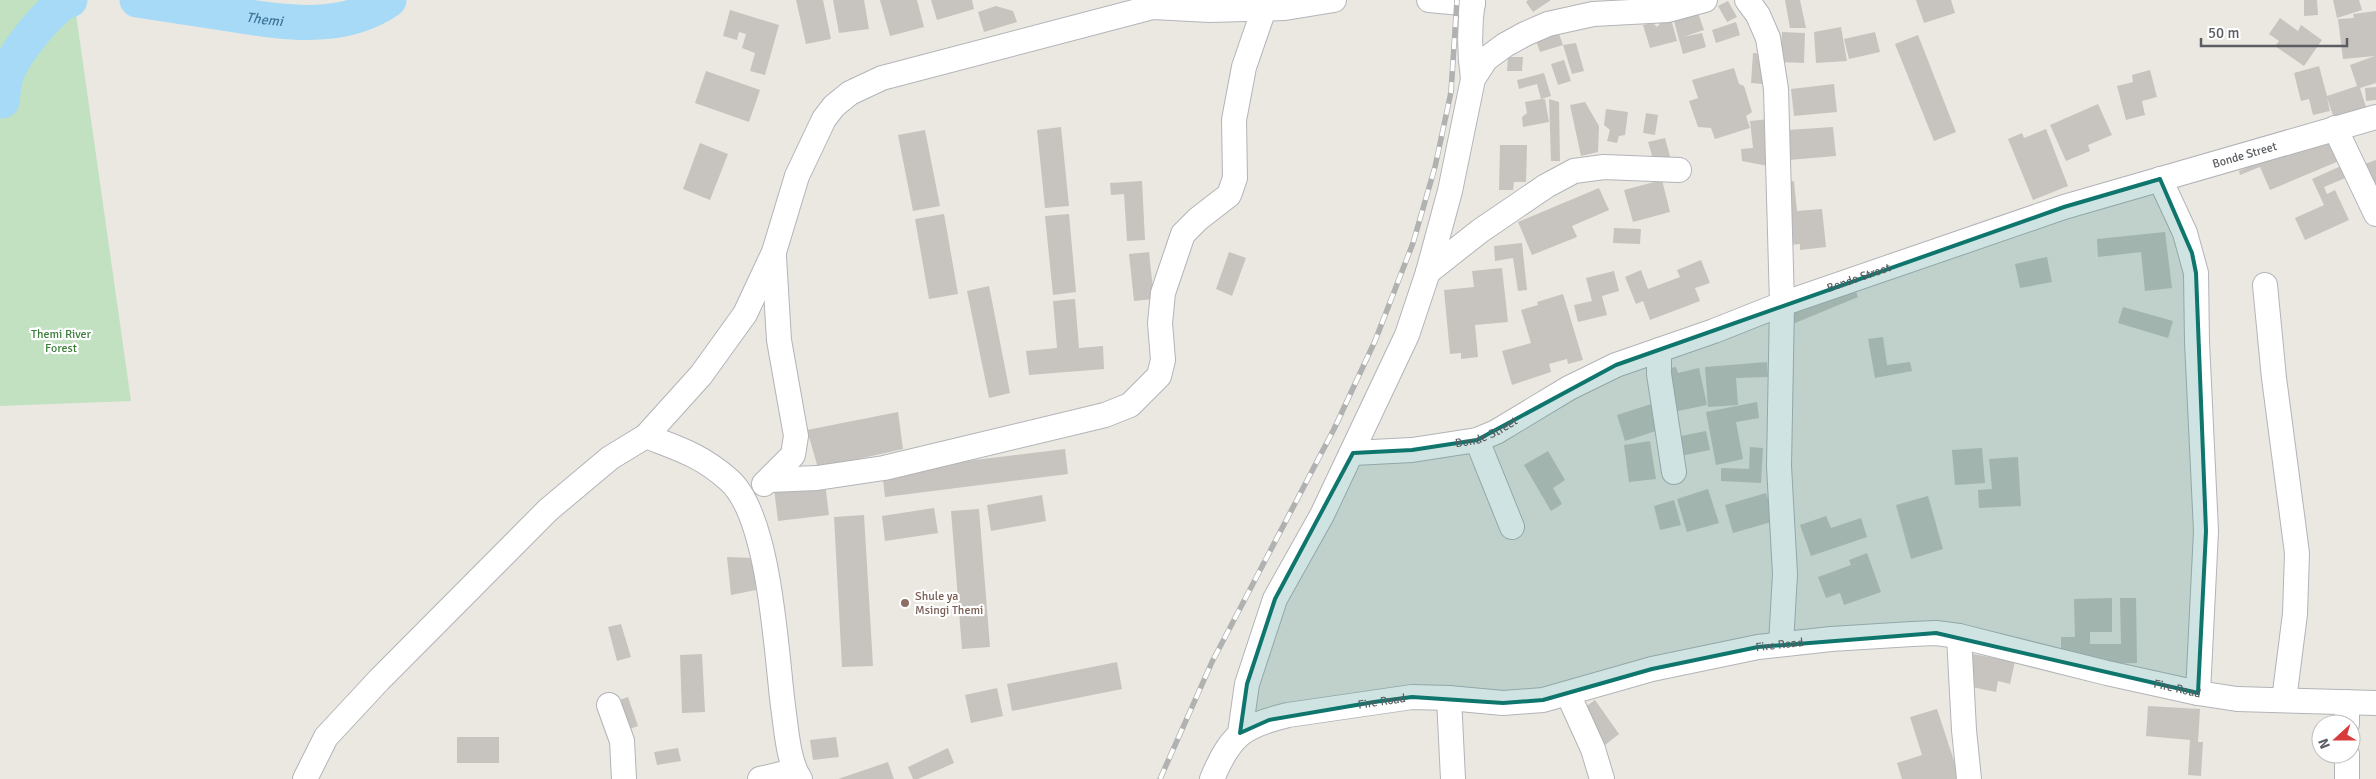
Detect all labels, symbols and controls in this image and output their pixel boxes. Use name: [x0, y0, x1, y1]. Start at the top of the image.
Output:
water label: Themi: [245, 9, 285, 30]
scale bar: [2201, 15, 2347, 47]
text: 50 m: [2208, 24, 2239, 42]
street label: Bonde Street: [2211, 139, 2279, 172]
street label: Bonde Street: [1825, 260, 1893, 296]
park label: Themi River Forest: [31, 327, 92, 356]
street label: Bonde Street: [1454, 414, 1520, 451]
place label: Shule ya Msingi Themi: [915, 589, 983, 618]
marker: Shule ya Msingi Themi: [899, 597, 911, 609]
street label: Fire Road: [1755, 635, 1804, 655]
street label: Fire Road: [2152, 676, 2202, 701]
street label: Fire Road: [1357, 691, 1407, 713]
north arrow: [2311, 714, 2361, 764]
text: N: [2315, 736, 2334, 751]

